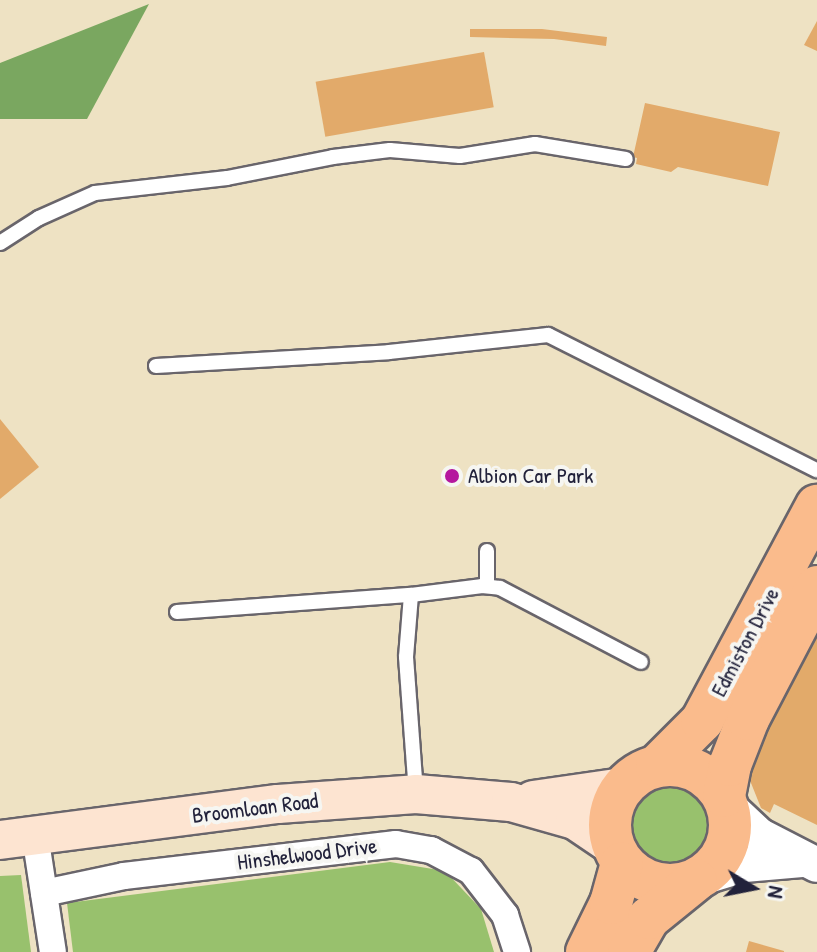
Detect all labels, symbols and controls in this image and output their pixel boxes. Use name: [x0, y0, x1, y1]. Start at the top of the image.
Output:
place label: Albion Car Park: [468, 463, 593, 489]
marker: Albion Car Park: [443, 467, 461, 485]
street label: Edmiston Drive: [705, 583, 785, 701]
street label: Broomloan Road: [191, 787, 319, 829]
street label: Hinshelwood Drive: [236, 832, 378, 876]
north arrow: [713, 848, 793, 928]
text: N: [761, 884, 792, 901]

